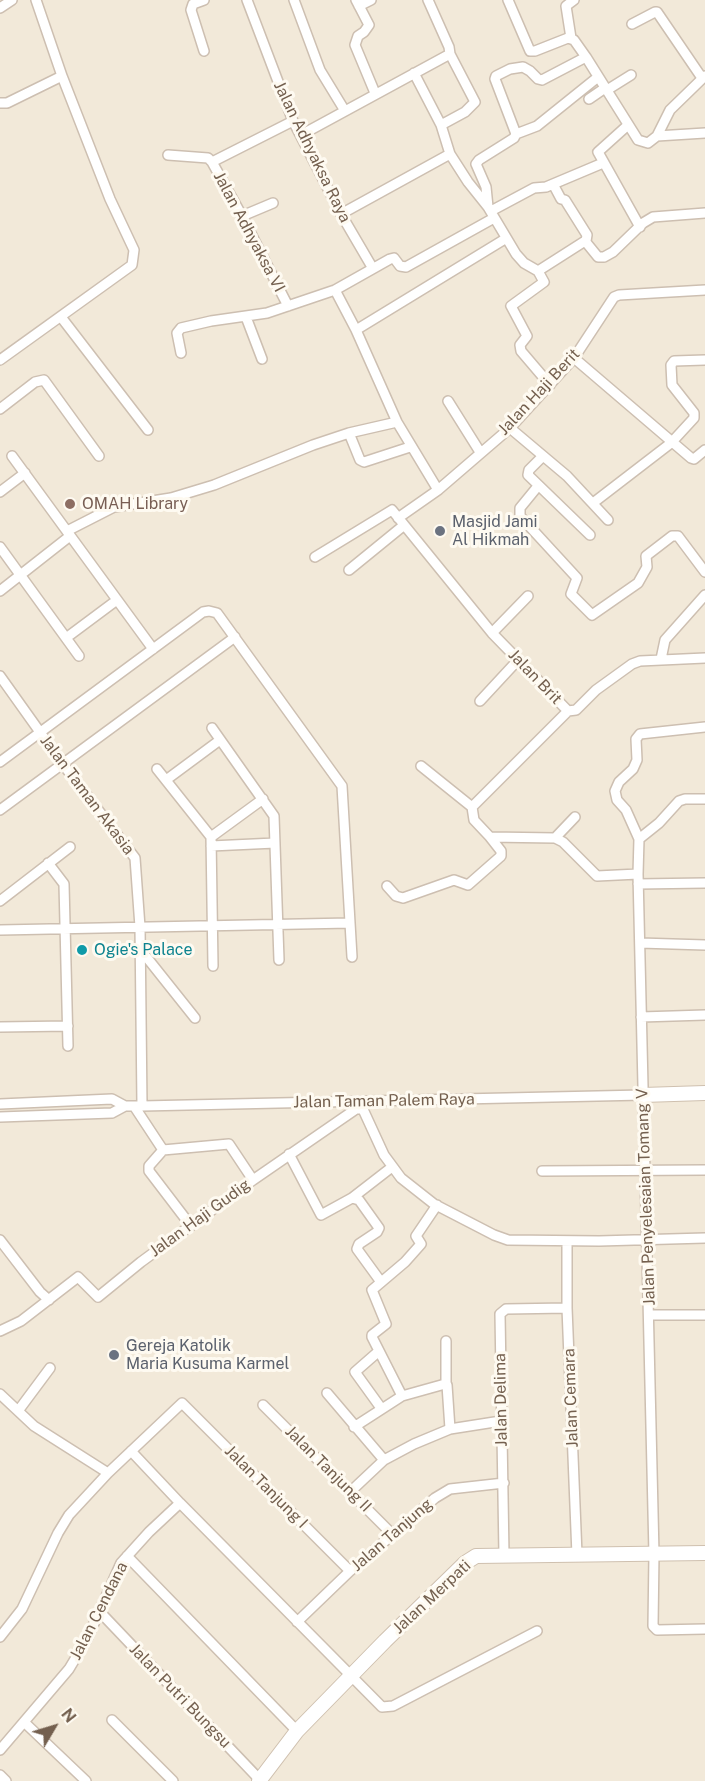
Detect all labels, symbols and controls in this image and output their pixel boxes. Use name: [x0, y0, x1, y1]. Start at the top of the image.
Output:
street label: Jalan Adhyaksa Raya: [269, 78, 355, 226]
street label: Jalan Adhyaksa VI: [209, 168, 289, 296]
street label: Jalan Haji Berit: [494, 345, 584, 439]
place label: OMAH Library: [82, 494, 188, 514]
marker: OMAH Library: [63, 497, 77, 511]
place label: Masjid Jami Al Hikmah: [452, 512, 538, 550]
marker: Masjid Jami Al Hikmah: [433, 524, 447, 538]
street label: Jalan Brit: [504, 646, 566, 708]
street label: Jalan Taman Akasia: [36, 731, 138, 859]
place label: Ogie's Palace: [94, 940, 192, 960]
marker: Ogie's Palace: [75, 943, 89, 957]
street label: Jalan Penyelesaian Tomang V: [633, 1088, 659, 1306]
street label: Jalan Taman Palem Raya: [293, 1090, 475, 1112]
street label: Jalan Haji Gudig: [146, 1175, 254, 1261]
place label: Gereja Katolik Maria Kusuma Karmel: [126, 1336, 289, 1374]
marker: Gereja Katolik Maria Kusuma Karmel: [107, 1348, 121, 1362]
street label: Jalan Cemara: [560, 1348, 582, 1448]
street label: Jalan Delima: [491, 1353, 511, 1447]
street label: Jalan Tanjung II: [281, 1422, 375, 1516]
street label: Jalan Tanjung I: [220, 1441, 312, 1533]
street label: Jalan Tanjung: [348, 1495, 436, 1575]
street label: Jalan Merpati: [389, 1556, 475, 1638]
street label: Jalan Cendana: [66, 1559, 132, 1663]
street label: Jalan Putri Bungsu: [125, 1640, 235, 1752]
north arrow: [24, 1697, 84, 1757]
text: N: [57, 1705, 80, 1726]

